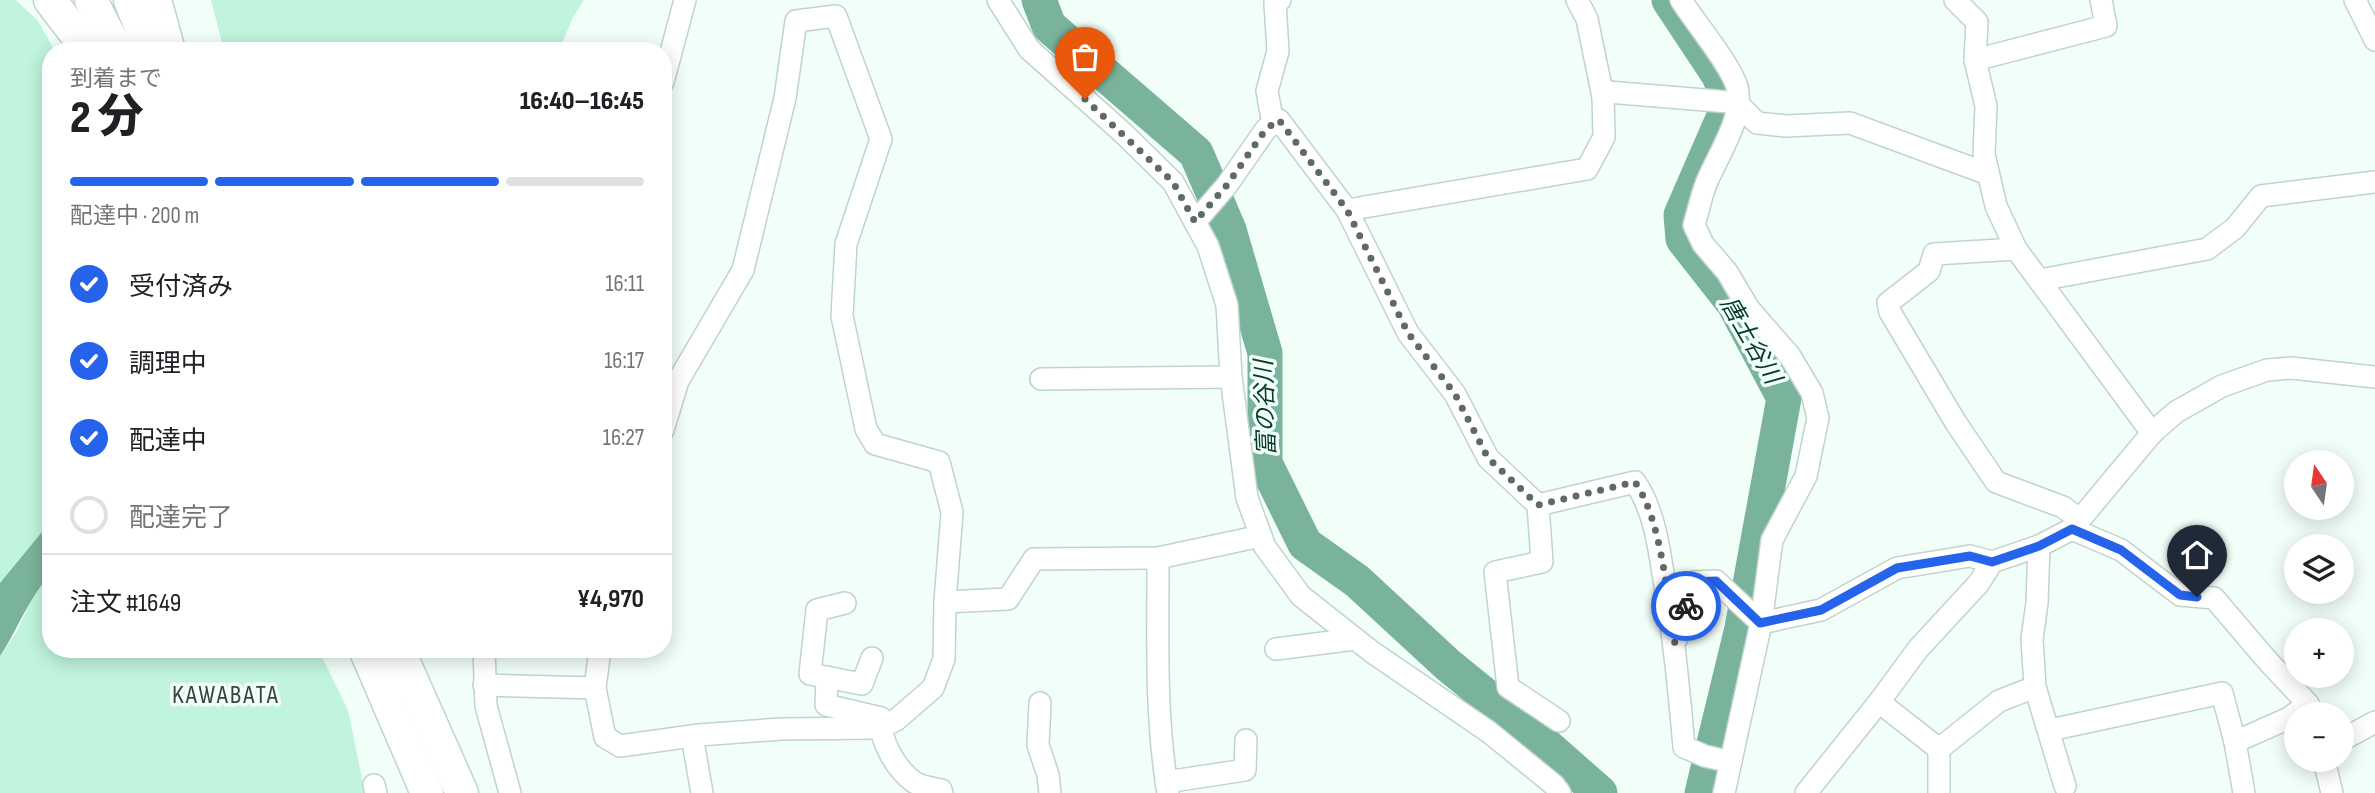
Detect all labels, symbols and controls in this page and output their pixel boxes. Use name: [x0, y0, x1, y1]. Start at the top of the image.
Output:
pin: [1055, 27, 1115, 99]
icon: bag: [1066, 38, 1104, 76]
text: 到着まで: [70, 65, 162, 93]
text: 16:40–16:45: [520, 86, 644, 117]
text: 2 分: [70, 91, 144, 146]
text: 配達中 · 200 m: [70, 202, 199, 230]
icon: check: [70, 265, 108, 303]
text: 16:11: [605, 270, 644, 298]
text: 受付済み: [129, 272, 233, 303]
water label: 唐土谷川: [1714, 291, 1789, 392]
icon: check: [70, 342, 108, 380]
text: 16:17: [604, 347, 644, 375]
text: 調理中: [129, 349, 207, 380]
water label: 富の谷川: [1249, 357, 1282, 456]
icon: check: [70, 419, 108, 457]
text: 16:27: [603, 424, 644, 452]
text: 配達中: [129, 426, 207, 457]
north arrow: [2284, 450, 2354, 520]
map controls: [2284, 450, 2354, 772]
text: 配達完了: [129, 503, 233, 534]
pin: [2167, 525, 2227, 597]
button: layers: [2284, 534, 2354, 604]
icon: home: [2178, 536, 2216, 574]
courier: [1651, 571, 1721, 641]
text: ¥4,970: [577, 584, 644, 615]
icon: bike: [1667, 587, 1705, 625]
text: 注文 #1649: [70, 588, 181, 619]
button: +: [2284, 618, 2354, 688]
district label: KAWABATA: [172, 680, 280, 711]
button: −: [2284, 702, 2354, 772]

